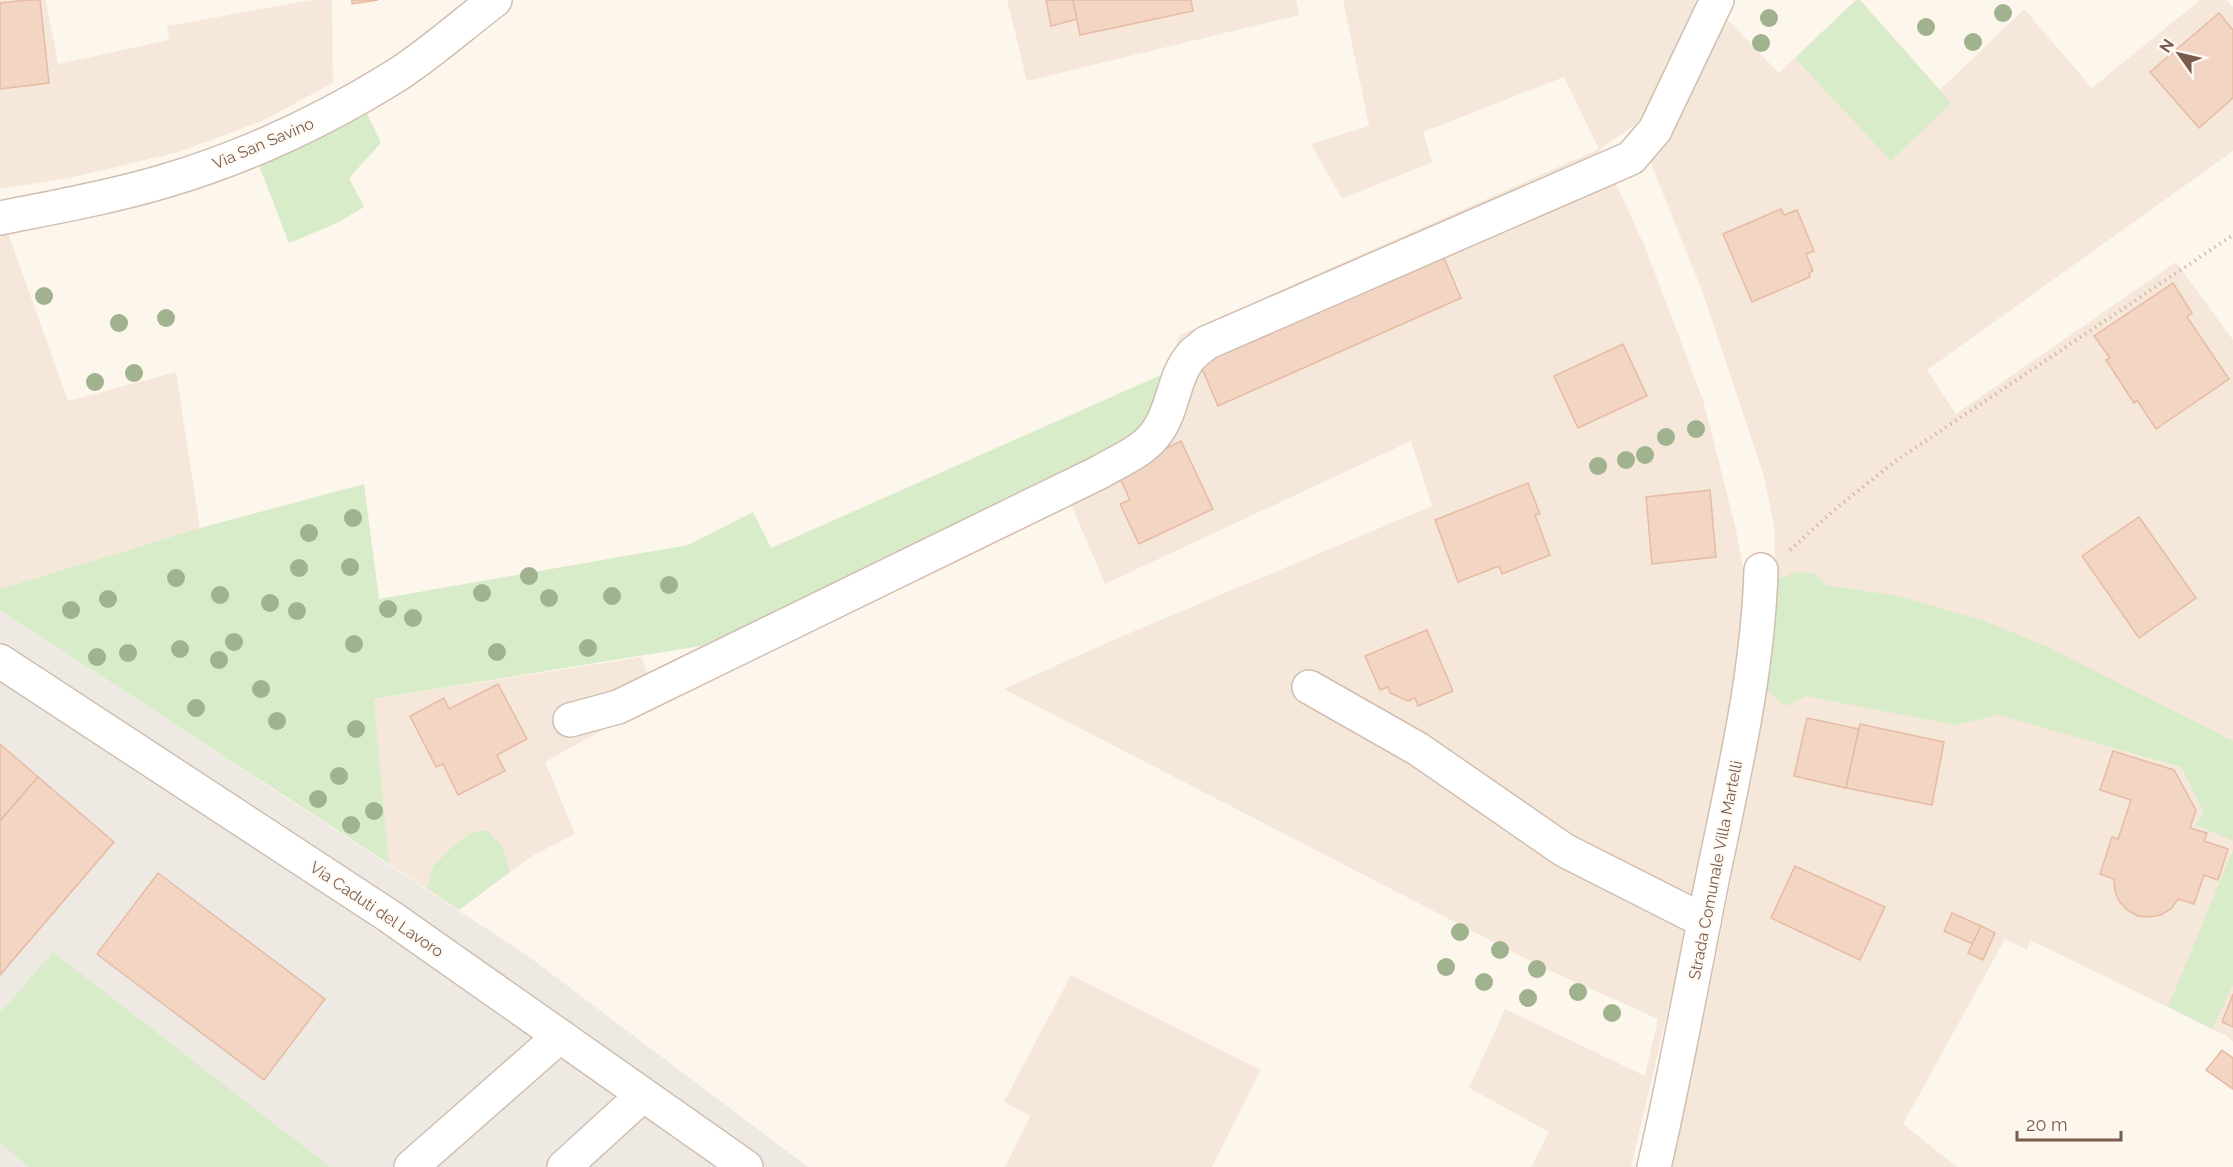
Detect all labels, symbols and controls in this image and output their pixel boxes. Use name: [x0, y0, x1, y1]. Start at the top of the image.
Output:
north arrow: [2149, 24, 2209, 84]
text: N: [2156, 36, 2178, 56]
street label: Via San Savino: [210, 114, 317, 173]
street label: Strada Comunale Villa Martelli: [1685, 759, 1746, 981]
street label: Via Caduti del Lavoro: [306, 858, 447, 961]
scale bar: [2017, 1104, 2120, 1142]
text: 20 m: [2026, 1114, 2068, 1135]

